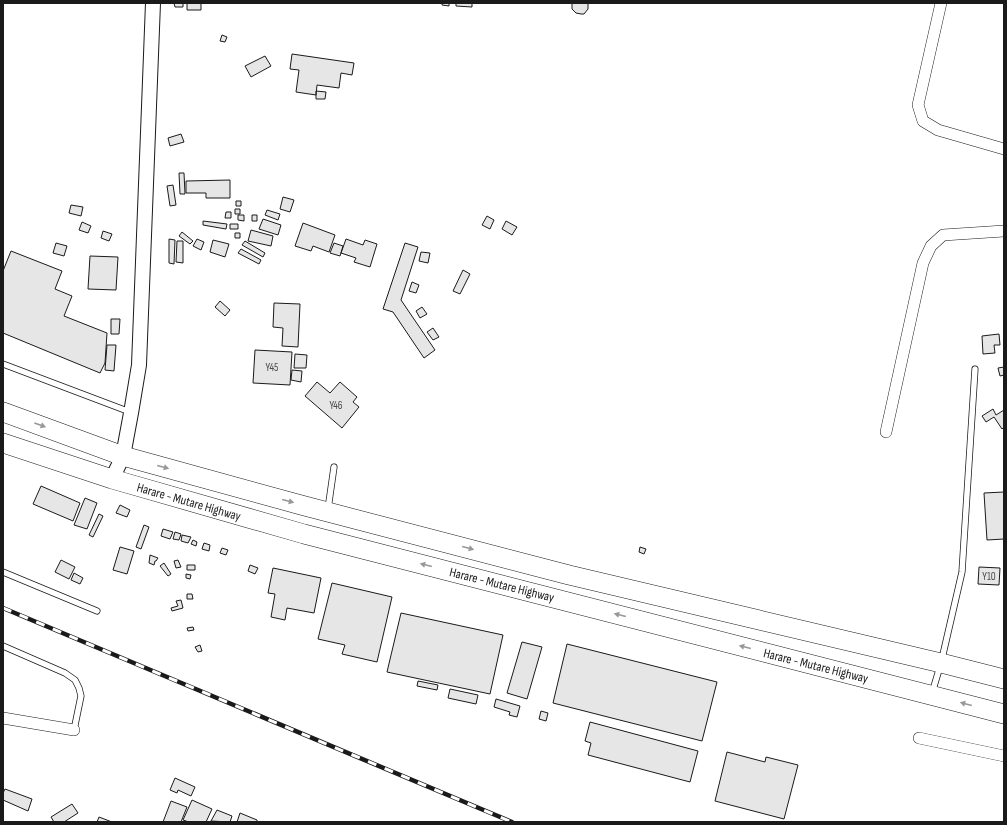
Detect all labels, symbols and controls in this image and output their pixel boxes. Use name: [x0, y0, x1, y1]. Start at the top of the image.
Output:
house number: Y45: [266, 361, 278, 374]
house number: Y46: [329, 399, 343, 412]
one-way arrow: [34, 423, 46, 429]
one-way arrow: [156, 464, 169, 470]
street label: Harare - Mutare Highway: [135, 479, 243, 524]
one-way arrow: [282, 498, 294, 504]
one-way arrow: [462, 546, 474, 552]
one-way arrow: [420, 562, 432, 568]
street label: Harare - Mutare Highway: [448, 564, 556, 606]
house number: Y10: [982, 570, 996, 583]
one-way arrow: [613, 611, 626, 617]
one-way arrow: [739, 644, 751, 650]
street label: Harare - Mutare Highway: [762, 645, 870, 687]
one-way arrow: [960, 700, 972, 706]

